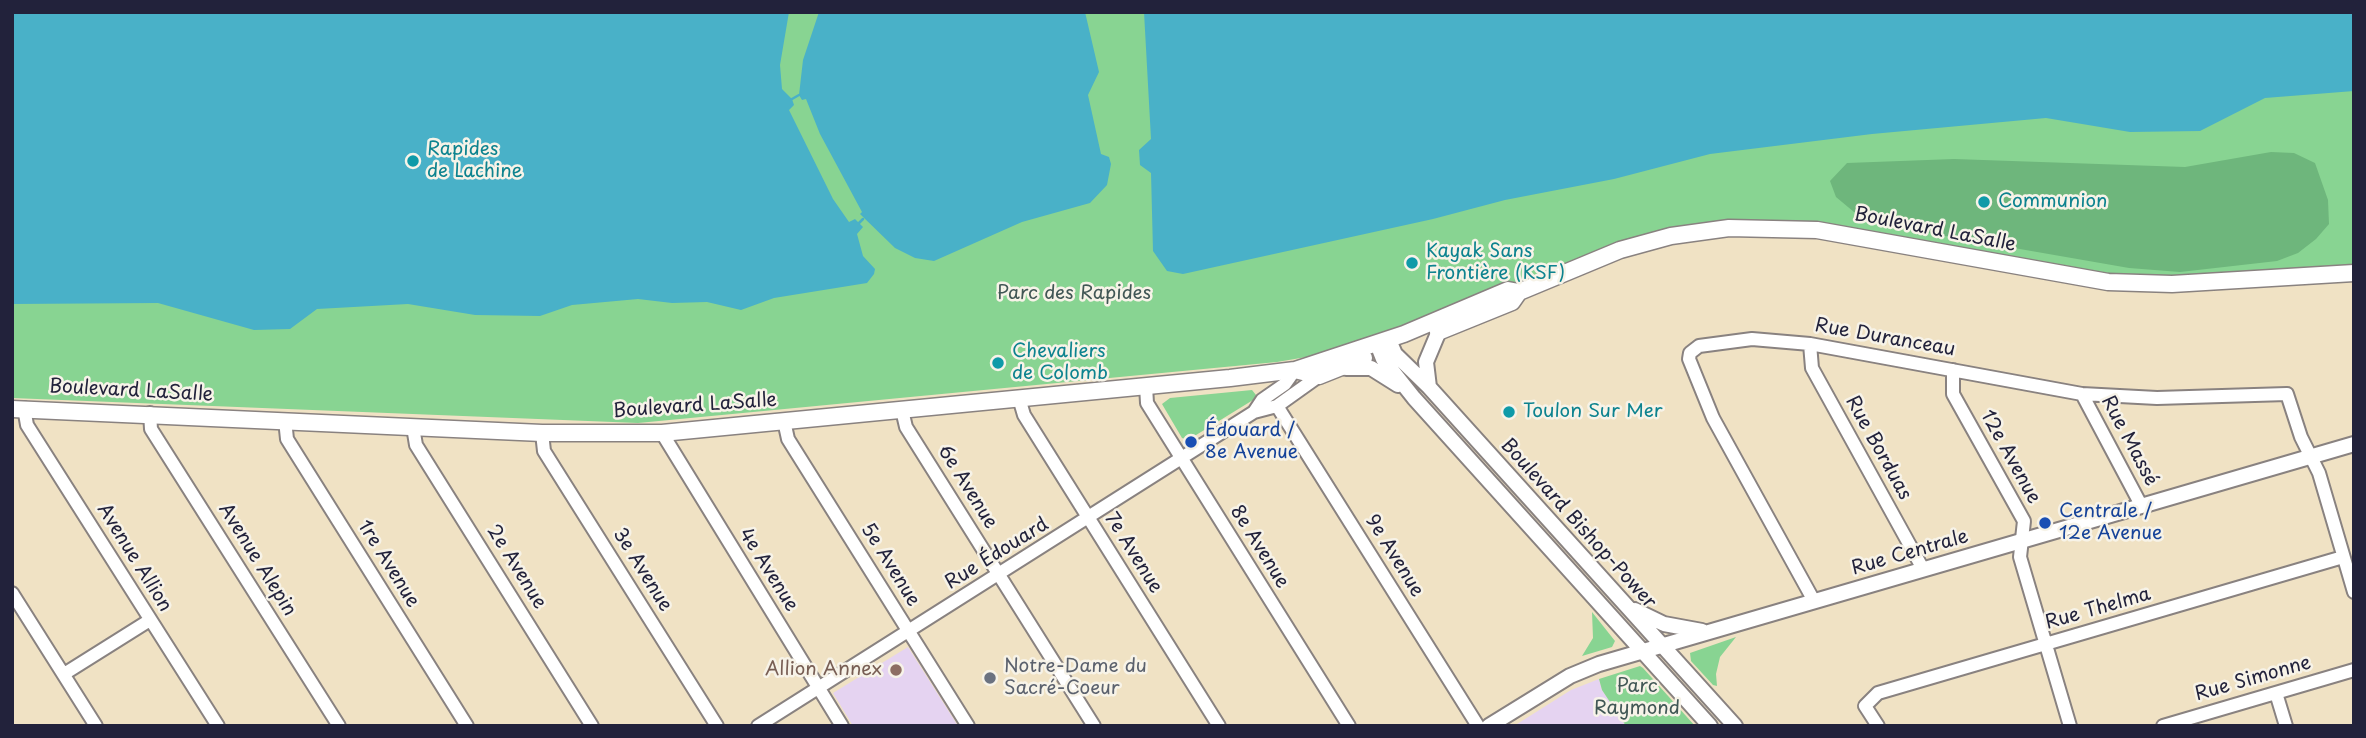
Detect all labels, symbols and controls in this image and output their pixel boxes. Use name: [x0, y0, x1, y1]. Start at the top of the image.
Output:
place label: Rapides de Lachine: [427, 139, 522, 183]
marker: Rapides de Lachine: [405, 153, 421, 169]
place label: Communion: [1998, 191, 2107, 213]
marker: Communion: [1976, 194, 1992, 210]
street label: Boulevard LaSalle: [1852, 203, 2018, 257]
place label: Kayak Sans Frontière (KSF): [1426, 241, 1565, 285]
marker: Kayak Sans Frontière (KSF): [1404, 255, 1420, 271]
park label: Parc des Rapides: [997, 283, 1151, 305]
street label: Rue Duranceau: [1813, 314, 1957, 362]
place label: Chevaliers de Colomb: [1012, 341, 1108, 385]
marker: Chevaliers de Colomb: [990, 355, 1006, 371]
street label: Boulevard LaSalle: [49, 375, 213, 407]
street label: Boulevard LaSalle: [612, 389, 778, 423]
street label: Rue Borduas: [1840, 392, 1916, 504]
street label: Rue Massé: [2096, 392, 2162, 490]
place label: Toulon Sur Mer: [1523, 401, 1663, 423]
marker: Toulon Sur Mer: [1501, 404, 1517, 420]
street label: 12e Avenue: [1975, 406, 2045, 508]
place label: Édouard / 8e Avenue: [1205, 420, 1298, 464]
marker: Édouard / 8e Avenue: [1183, 434, 1199, 450]
street label: Boulevard Bishop-Power: [1496, 434, 1660, 614]
street label: 6e Avenue: [932, 441, 1002, 533]
street label: Avenue Allion: [92, 500, 176, 616]
street label: Avenue Alepin: [213, 500, 301, 620]
street label: 8e Avenue: [1225, 501, 1293, 593]
place label: Centrale / 12e Avenue: [2059, 501, 2162, 545]
street label: 7e Avenue: [1099, 508, 1167, 598]
street label: 9e Avenue: [1360, 511, 1428, 601]
street label: Rue Édouard: [941, 513, 1053, 595]
marker: Centrale / 12e Avenue: [2037, 515, 2053, 531]
street label: 1re Avenue: [352, 516, 424, 612]
street label: 5e Avenue: [856, 519, 924, 611]
street label: 2e Avenue: [481, 521, 551, 613]
street label: 3e Avenue: [607, 524, 677, 616]
street label: 4e Avenue: [733, 524, 803, 616]
street label: Rue Centrale: [1849, 525, 1971, 581]
street label: Rue Thelma: [2043, 583, 2153, 635]
street label: Rue Simonne: [2192, 652, 2314, 706]
place label: Notre-Dame du Sacré-Coeur: [1004, 656, 1147, 700]
place label: Allion Annex: [765, 659, 882, 681]
marker: Allion Annex: [888, 662, 904, 678]
marker: Notre-Dame du Sacré-Coeur: [982, 670, 998, 686]
park label: Parc Raymond: [1594, 676, 1680, 720]

